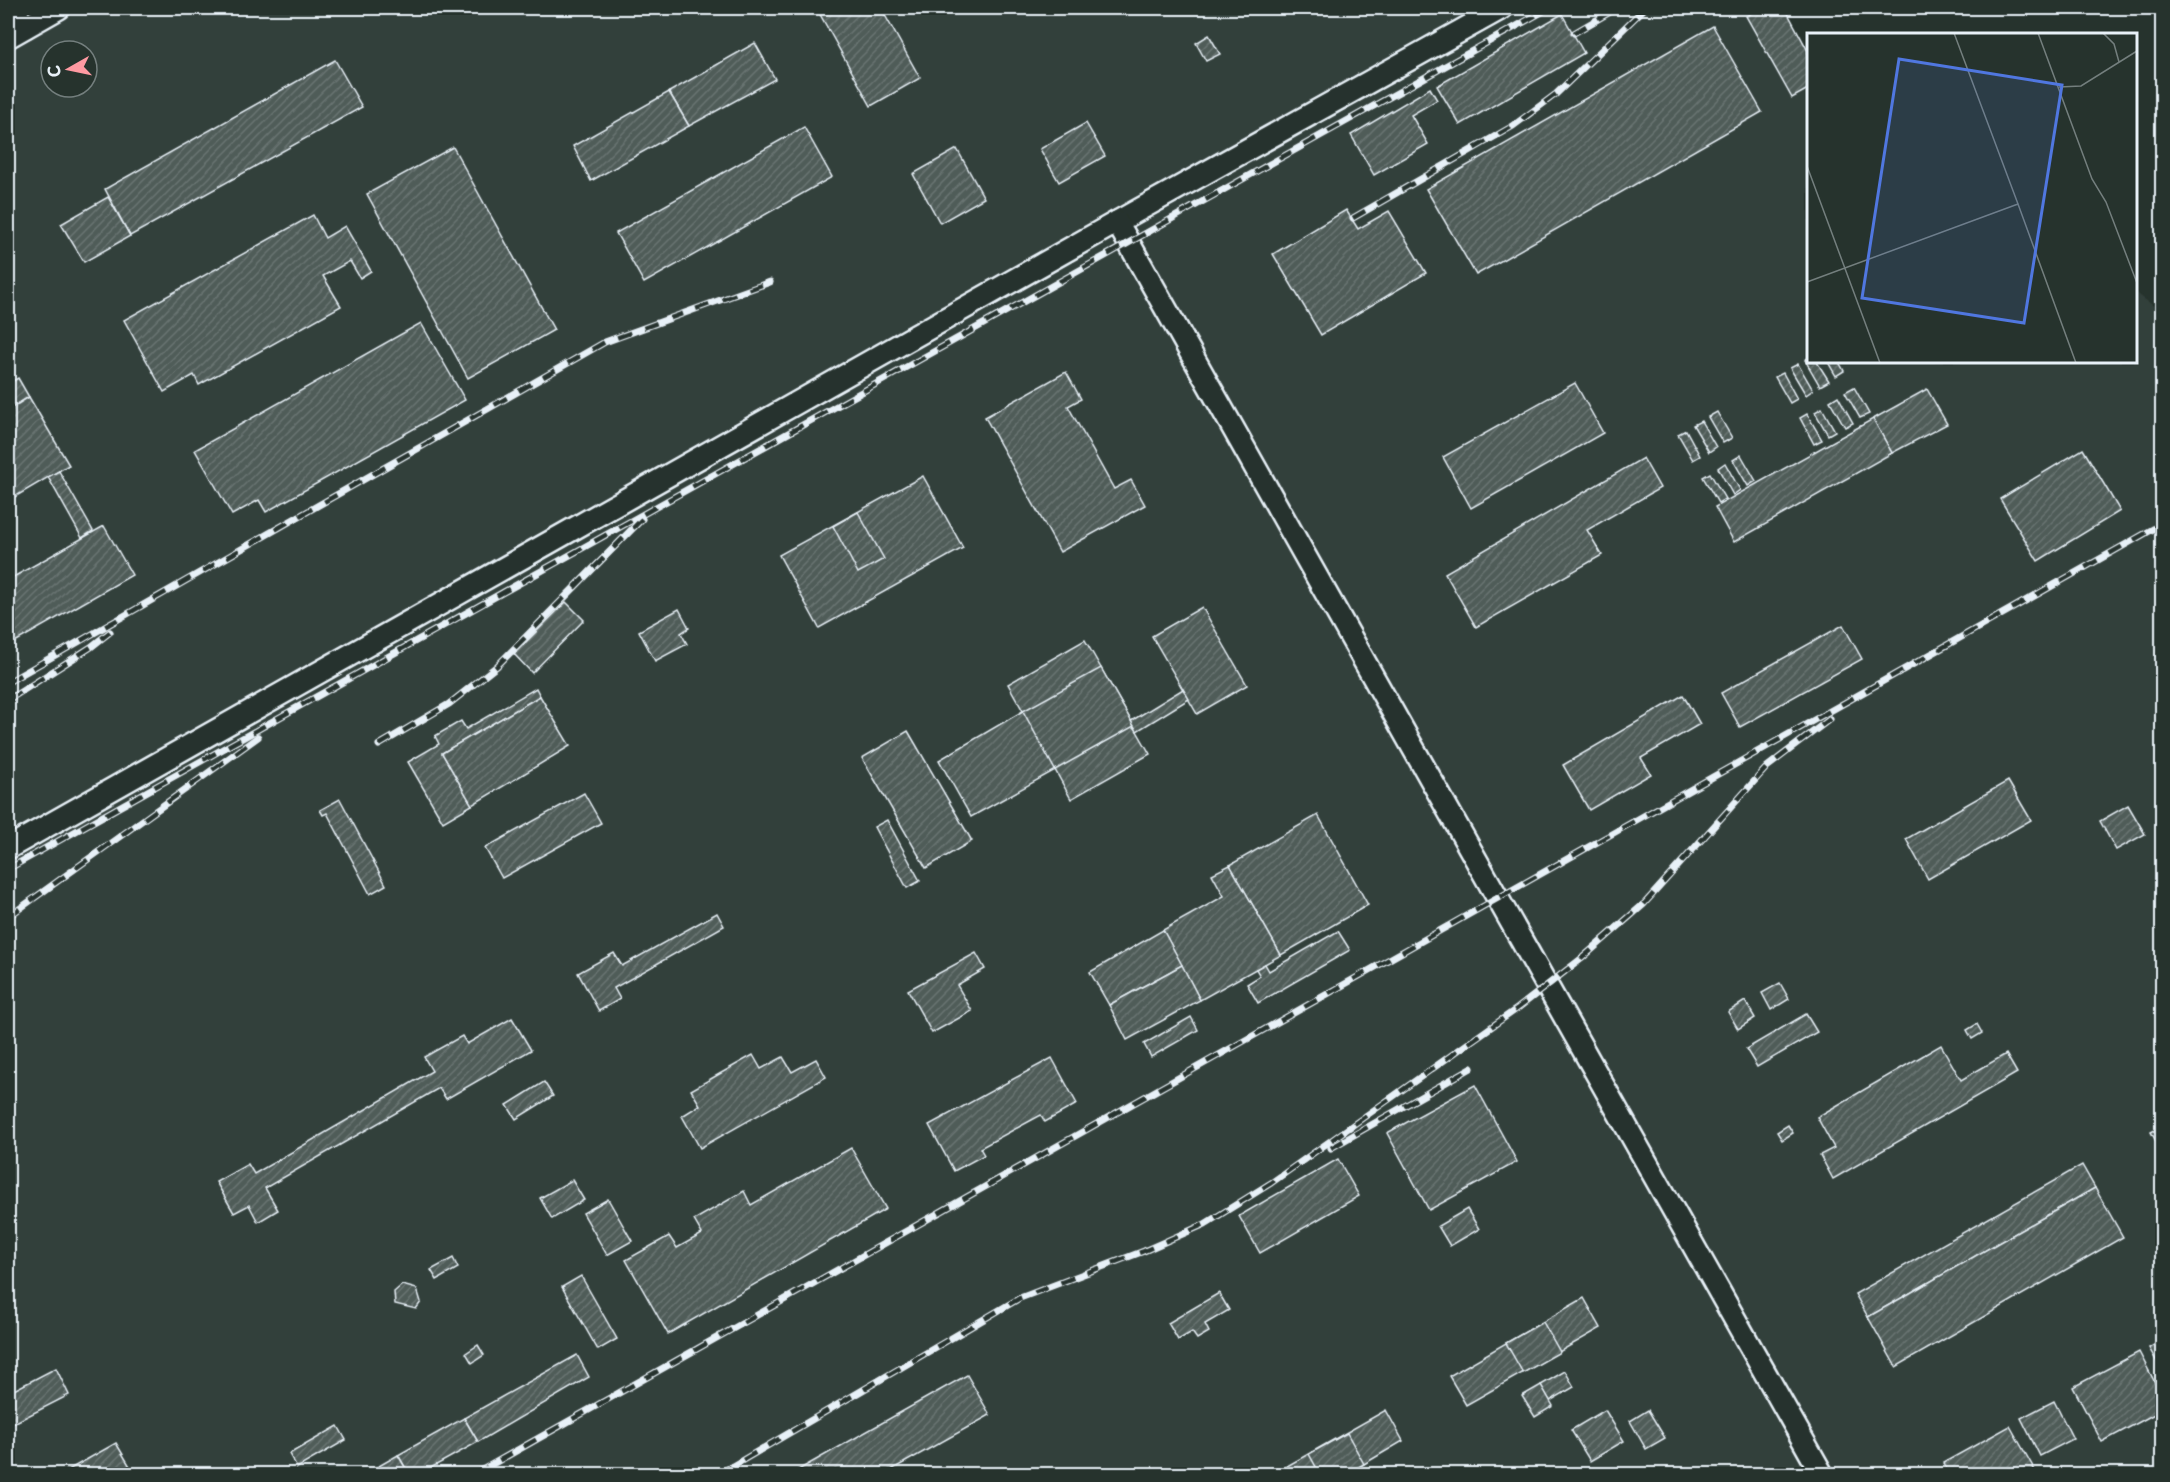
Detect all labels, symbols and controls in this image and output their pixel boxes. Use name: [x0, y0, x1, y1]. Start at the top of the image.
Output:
inset map: [1807, 33, 2137, 363]
north arrow: [39, 39, 99, 99]
text: С: [40, 64, 66, 79]

